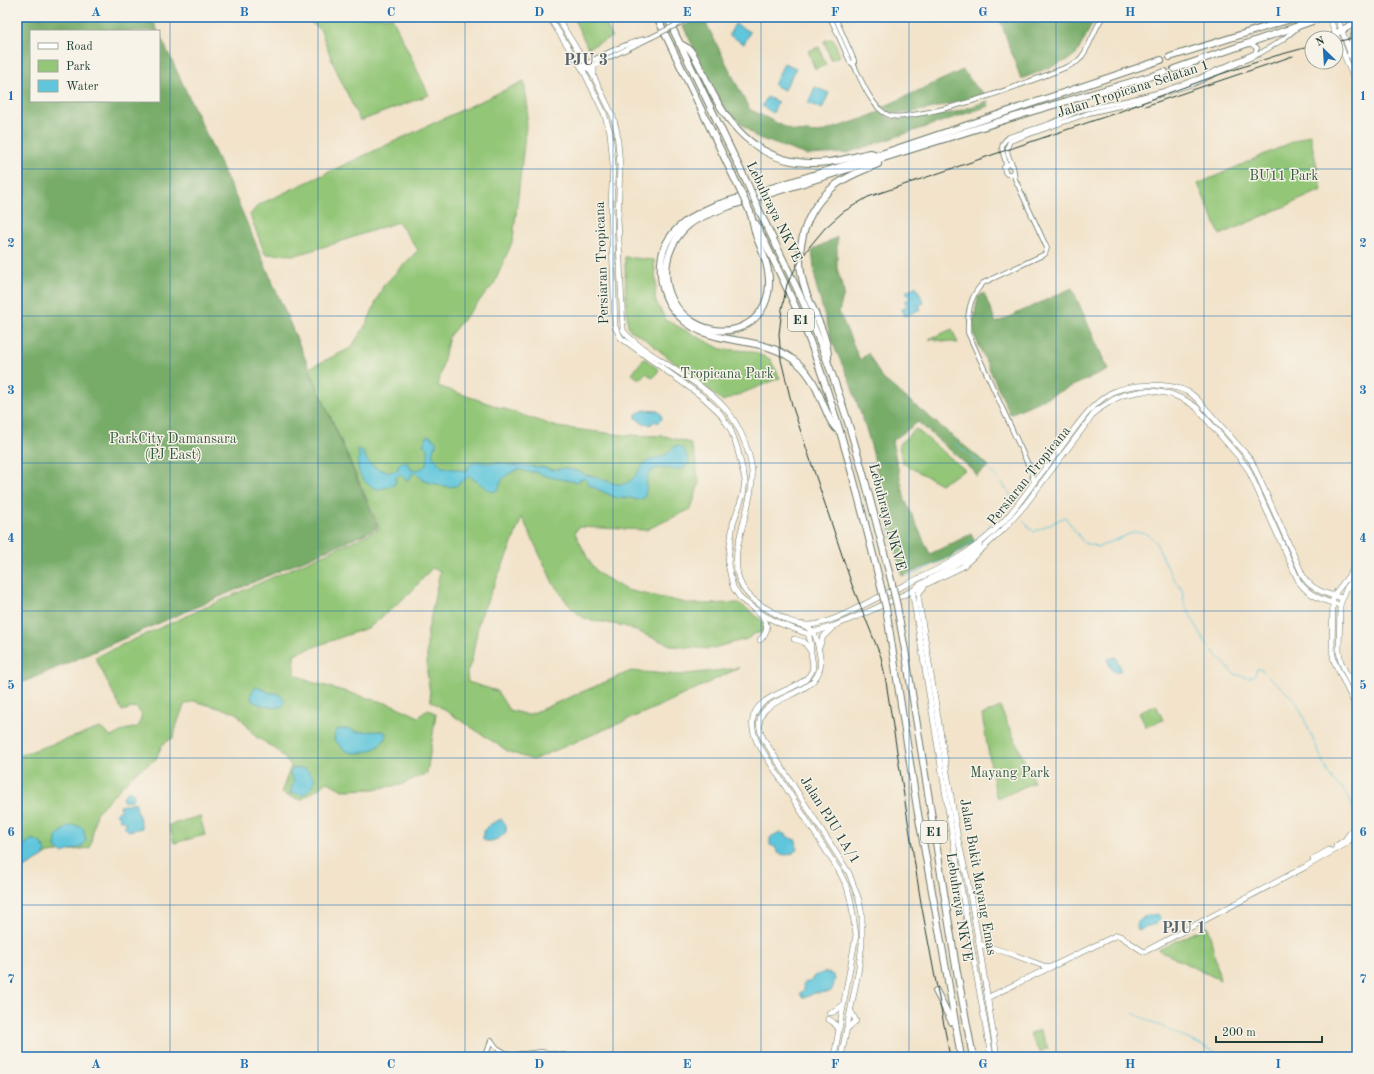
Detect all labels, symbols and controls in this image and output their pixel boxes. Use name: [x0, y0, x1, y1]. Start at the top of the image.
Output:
text: A: [91, 6, 101, 19]
text: B: [239, 6, 249, 19]
text: C: [387, 6, 395, 19]
text: D: [534, 6, 544, 19]
text: E: [683, 6, 692, 19]
text: F: [831, 6, 840, 19]
text: G: [978, 6, 988, 19]
text: H: [1125, 6, 1136, 19]
text: I: [1275, 6, 1281, 19]
legend: [30, 30, 160, 102]
north arrow: [1304, 30, 1344, 70]
text: N: [1314, 35, 1327, 49]
text: Road: [66, 41, 93, 53]
district label: PJU 3: [564, 53, 608, 69]
street label: Jalan Tropicana Selatan 1: [1055, 58, 1211, 120]
text: Park: [66, 61, 91, 73]
text: Water: [66, 81, 99, 93]
text: 1: [7, 90, 15, 103]
text: 1: [1359, 90, 1367, 103]
street label: Lebuhraya NKVE: [744, 159, 804, 265]
park label: BU11 Park: [1249, 169, 1319, 183]
street label: Persiaran Tropicana: [593, 201, 611, 325]
text: 2: [7, 237, 15, 250]
text: 2: [1359, 237, 1367, 250]
road number: E1: [788, 309, 814, 331]
park label: Tropicana Park: [680, 367, 774, 381]
text: 3: [7, 384, 15, 397]
text: 3: [1359, 384, 1367, 397]
street label: Persiaran Tropicana: [985, 424, 1073, 528]
park label: ParkCity Damansara (PJ East): [109, 432, 237, 462]
street label: Lebuhraya NKVE: [866, 462, 908, 572]
text: 4: [7, 532, 15, 545]
text: 4: [1359, 532, 1367, 545]
text: 5: [7, 679, 15, 692]
text: 5: [1359, 679, 1367, 692]
park label: Mayang Park: [970, 766, 1050, 780]
street label: Jalan PJU 1A/1: [798, 774, 862, 866]
street label: Jalan Bukit Mayang Emas: [957, 798, 999, 956]
road number: E1: [921, 821, 947, 843]
text: 6: [7, 826, 15, 839]
text: 6: [1359, 826, 1367, 839]
street label: Lebuhraya NKVE: [943, 852, 975, 962]
district label: PJU 1: [1162, 921, 1206, 937]
text: 7: [7, 973, 15, 986]
text: 7: [1359, 973, 1367, 986]
scale bar: [1216, 1018, 1322, 1044]
text: 200 m: [1222, 1027, 1256, 1039]
text: A: [91, 1058, 101, 1071]
text: B: [239, 1058, 249, 1071]
text: C: [387, 1058, 395, 1071]
text: D: [534, 1058, 544, 1071]
text: E: [683, 1058, 692, 1071]
text: F: [831, 1058, 840, 1071]
text: G: [978, 1058, 988, 1071]
text: H: [1125, 1058, 1136, 1071]
text: I: [1275, 1058, 1281, 1071]

